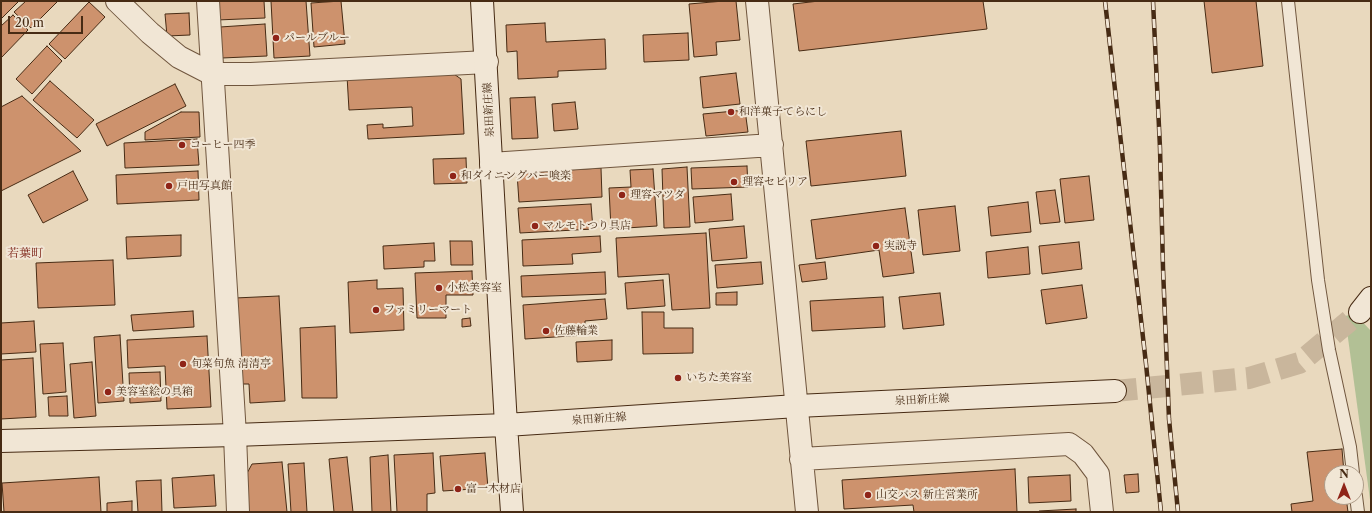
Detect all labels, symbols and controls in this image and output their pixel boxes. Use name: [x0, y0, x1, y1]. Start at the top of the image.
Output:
scale bar: [10, 8, 85, 34]
text: 20 m: [15, 15, 44, 30]
place label: パールブルー: [284, 31, 350, 45]
marker: パールブルー: [271, 33, 281, 43]
street label: 泉田新庄線: [481, 82, 497, 138]
place label: 和洋菓子てらにし: [739, 105, 827, 119]
marker: 和洋菓子てらにし: [726, 107, 736, 117]
place label: コーヒー四季: [190, 138, 256, 152]
marker: コーヒー四季: [177, 140, 187, 150]
place label: 和ダイニングバー喰楽: [461, 169, 571, 183]
marker: 和ダイニングバー喰楽: [448, 171, 458, 181]
place label: 理容セビリア: [742, 175, 808, 189]
marker: 理容セビリア: [729, 177, 739, 187]
place label: 戸田写真館: [177, 179, 232, 193]
marker: 戸田写真館: [164, 181, 174, 191]
place label: 理容マツダ: [630, 188, 685, 202]
marker: 理容マツダ: [617, 190, 627, 200]
place label: マルモトつり具店: [543, 219, 631, 233]
marker: マルモトつり具店: [530, 221, 540, 231]
place label: 実説寺: [884, 239, 917, 253]
marker: 実説寺: [871, 241, 881, 251]
district label: 若葉町: [7, 247, 43, 261]
place label: 小松美容室: [447, 281, 502, 295]
marker: 小松美容室: [434, 283, 444, 293]
place label: ファミリーマート: [384, 303, 472, 317]
marker: ファミリーマート: [371, 305, 381, 315]
place label: 佐藤輪業: [554, 324, 598, 338]
marker: 佐藤輪業: [541, 326, 551, 336]
place label: 旬菜旬魚 清清亭: [191, 357, 271, 371]
marker: 旬菜旬魚 清清亭: [178, 359, 188, 369]
place label: いちた美容室: [686, 371, 752, 385]
marker: いちた美容室: [673, 373, 683, 383]
place label: 美容室絵の具箱: [116, 385, 193, 399]
marker: 美容室絵の具箱: [103, 387, 113, 397]
street label: 泉田新庄線: [894, 392, 950, 408]
street label: 泉田新庄線: [571, 410, 627, 428]
north arrow: [1324, 465, 1364, 505]
text: N: [1339, 467, 1349, 481]
place label: 富一木材店: [466, 482, 521, 496]
marker: 富一木材店: [453, 484, 463, 494]
place label: 山交バス 新庄営業所: [876, 488, 978, 502]
marker: 山交バス 新庄営業所: [863, 490, 873, 500]

